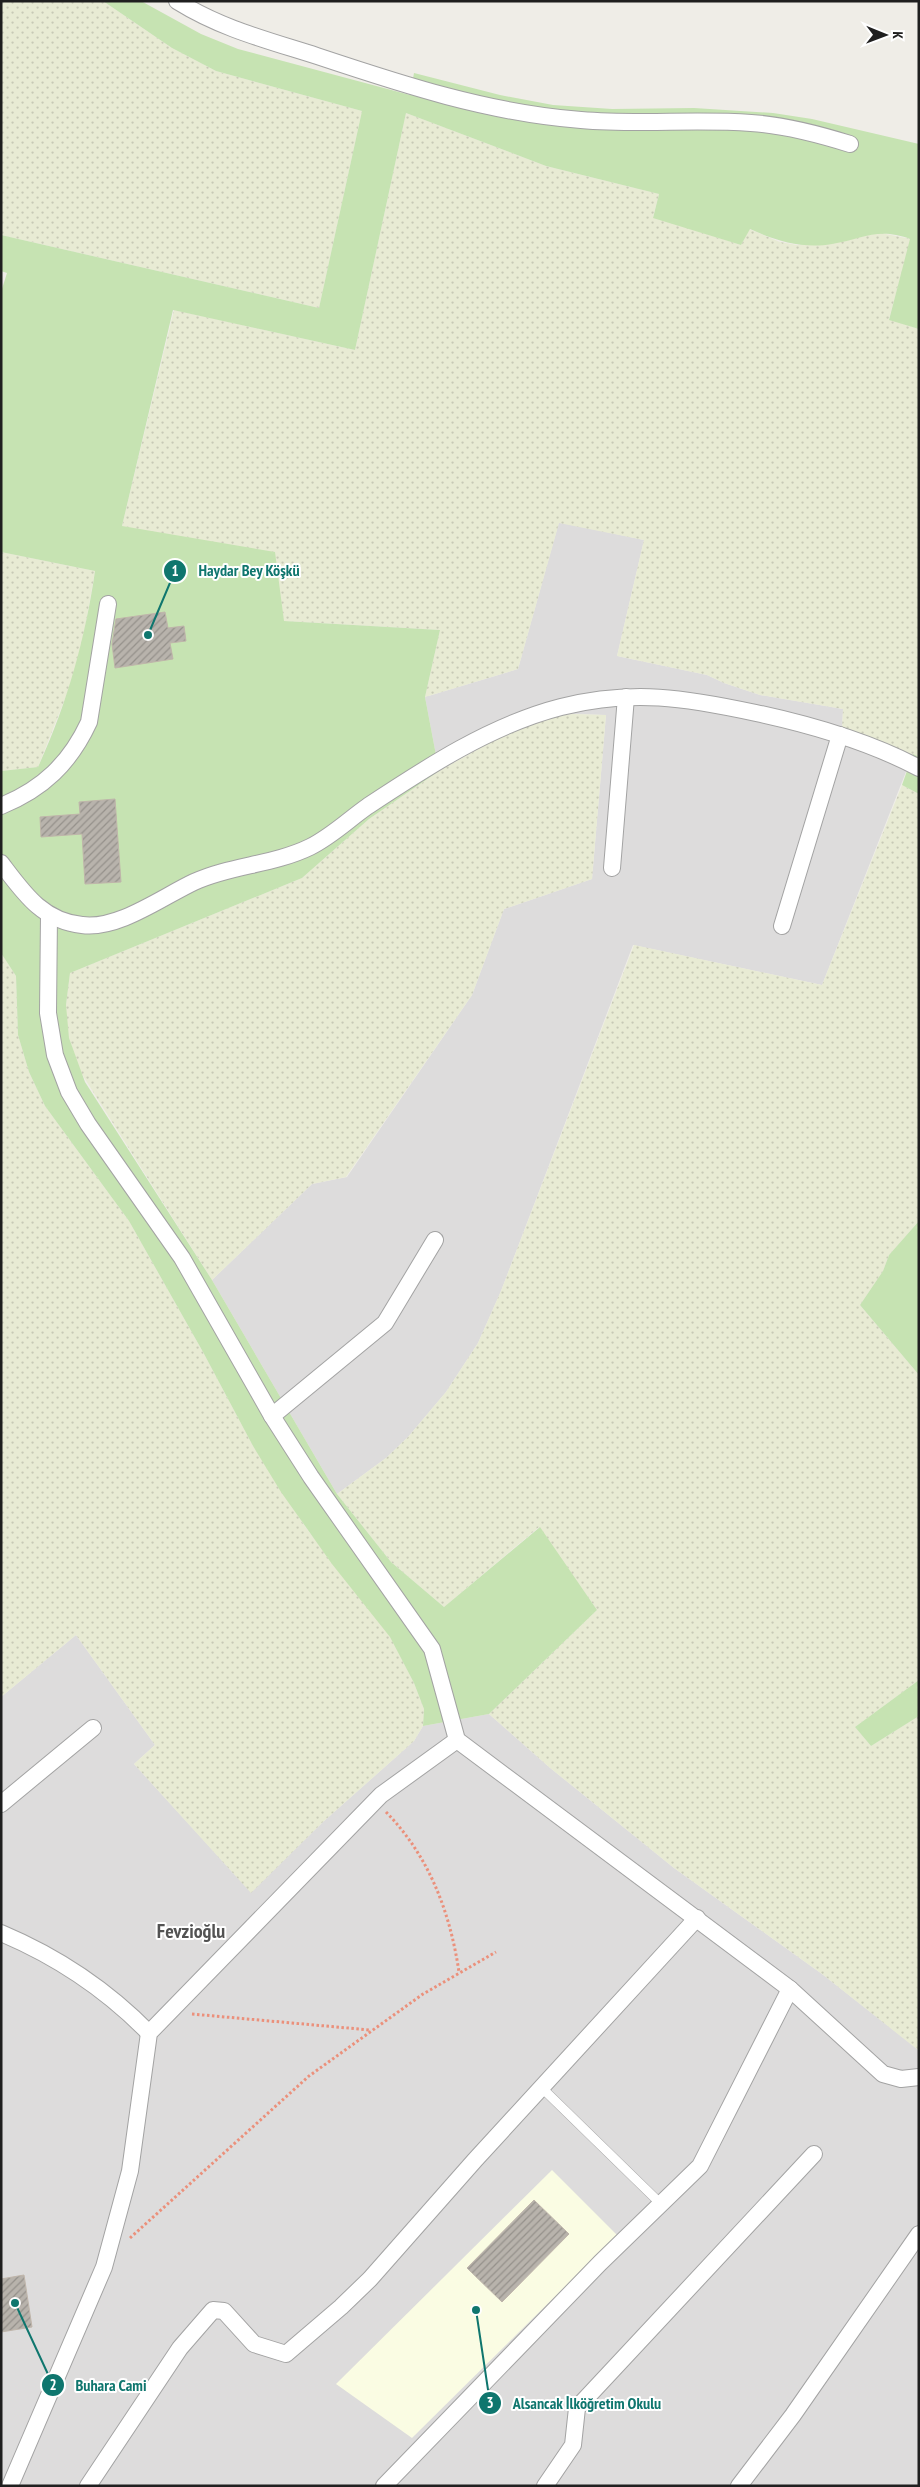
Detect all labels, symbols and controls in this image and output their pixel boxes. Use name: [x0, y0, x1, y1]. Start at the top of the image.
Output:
north arrow: [860, 10, 910, 60]
text: K: [889, 31, 907, 40]
callout: Haydar Bey Köşkü: [163, 555, 309, 586]
text: Haydar Bey Köşkü: [198, 560, 300, 580]
text: 1: [171, 561, 179, 580]
district label: Fevzioğlu: [157, 1918, 225, 1944]
callout: Buhara Cami: [41, 2370, 157, 2401]
text: 2: [49, 2375, 57, 2394]
text: Buhara Cami: [75, 2375, 147, 2395]
callout: Alsancak İlköğretim Okulu: [477, 2387, 671, 2418]
text: 3: [486, 2393, 494, 2412]
text: Alsancak İlköğretim Okulu: [512, 2393, 661, 2413]

